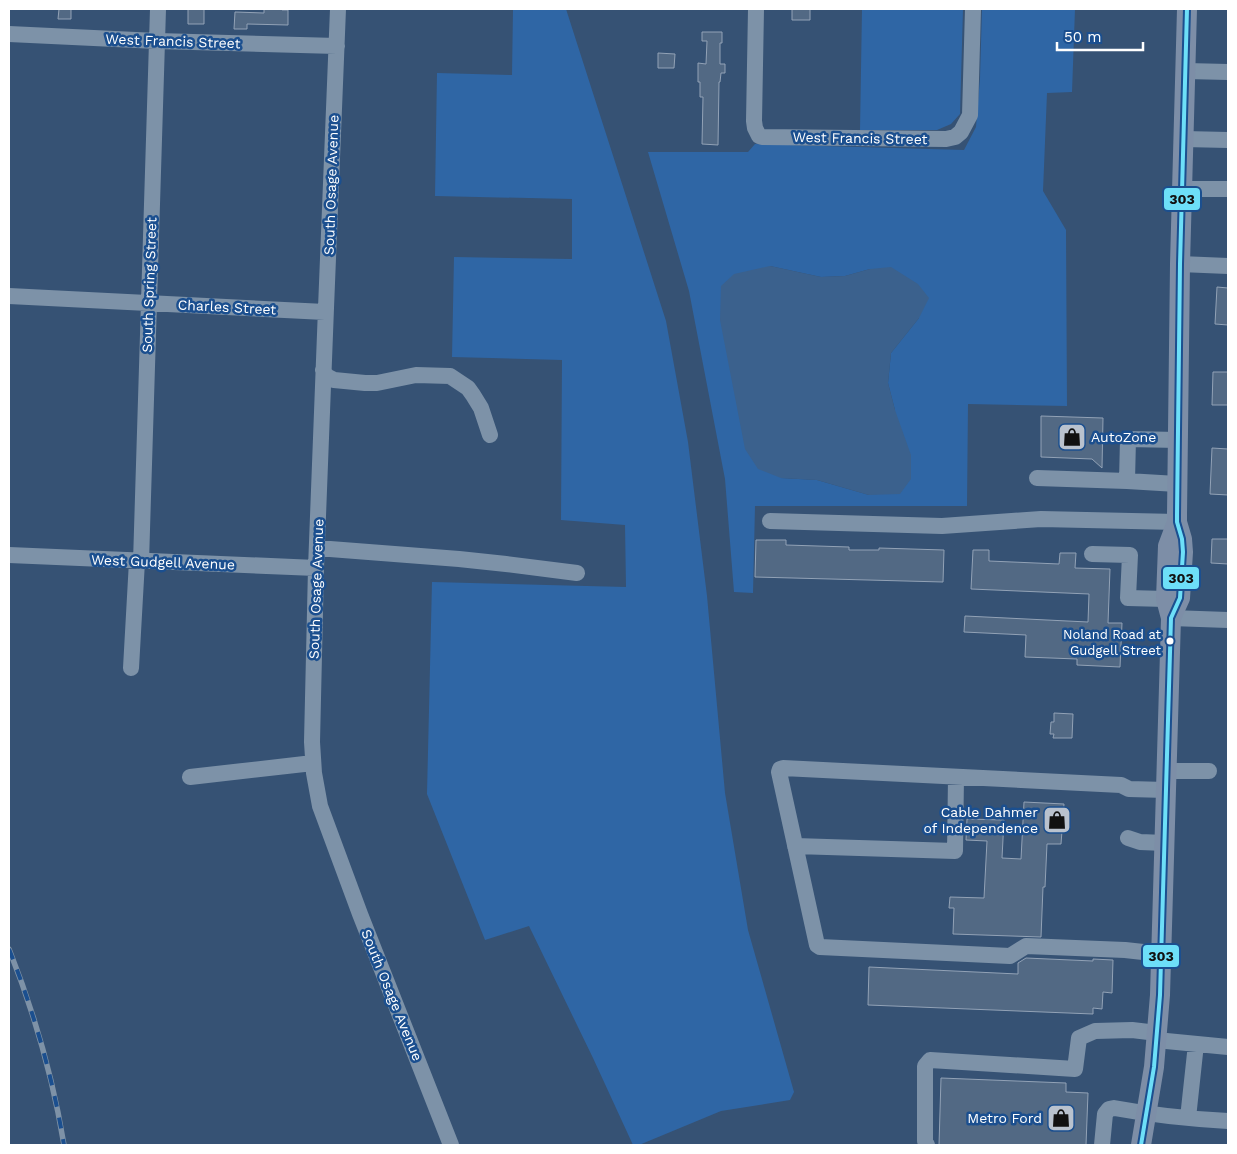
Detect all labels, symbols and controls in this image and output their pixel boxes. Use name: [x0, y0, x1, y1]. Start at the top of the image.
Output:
scale bar: [1057, 20, 1143, 52]
text: 50 m: [1064, 28, 1101, 46]
street label: West Francis Street: [105, 31, 241, 51]
street label: South Osage Avenue: [321, 115, 341, 255]
street label: West Francis Street: [792, 129, 928, 147]
line badge: 303: [1163, 187, 1201, 211]
text: 303: [1169, 191, 1195, 207]
street label: South Spring Street: [139, 217, 159, 353]
street label: Charles Street: [177, 296, 277, 318]
shop icon: AutoZone: [1057, 422, 1087, 452]
place label: AutoZone: [1091, 429, 1156, 445]
street label: South Osage Avenue: [306, 519, 326, 659]
street label: West Gudgell Avenue: [91, 551, 235, 573]
line badge: 303: [1162, 566, 1200, 590]
text: 303: [1168, 570, 1194, 586]
place label: Noland Road at Gudgell Street: [1063, 627, 1162, 658]
marker: Noland Road at Gudgell Street: [1165, 636, 1175, 646]
place label: Cable Dahmer of Independence: [923, 804, 1038, 836]
shop icon: Cable Dahmer of Independence: [1042, 805, 1072, 835]
street label: South Osage Avenue: [358, 927, 426, 1063]
line badge: 303: [1142, 944, 1180, 968]
text: 303: [1148, 948, 1174, 964]
shop icon: Metro Ford: [1046, 1103, 1076, 1133]
place label: Metro Ford: [967, 1110, 1042, 1126]

